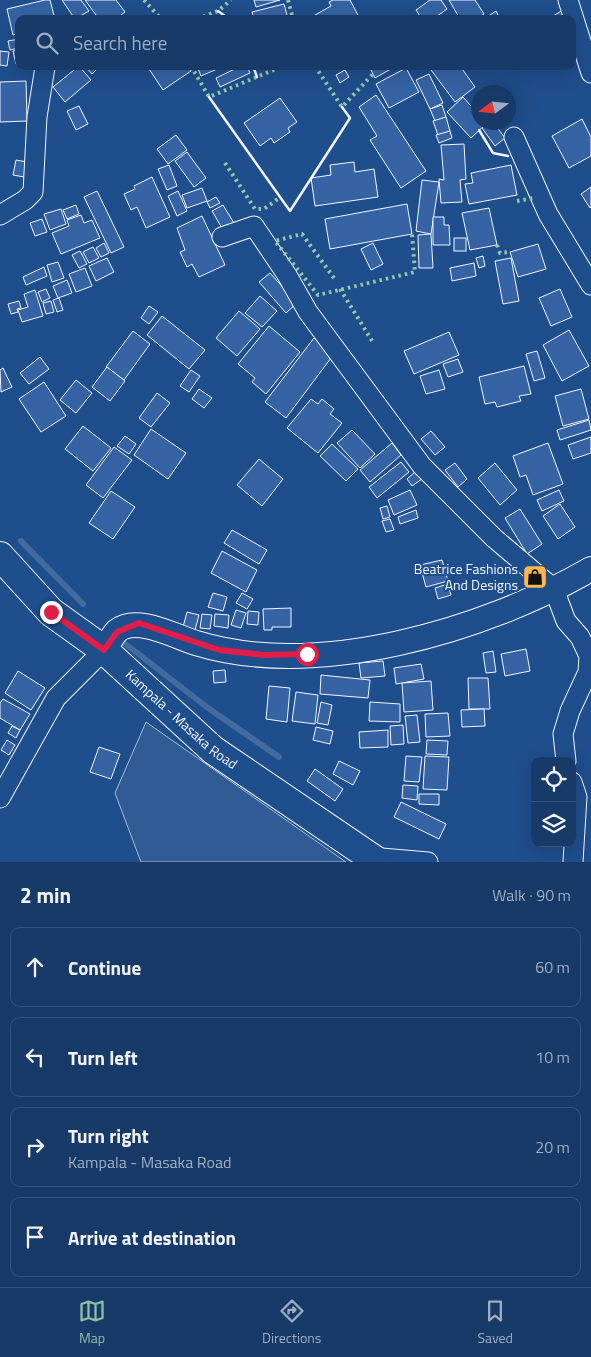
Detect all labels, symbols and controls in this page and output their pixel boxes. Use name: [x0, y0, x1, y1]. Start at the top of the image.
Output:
search box: [15, 15, 576, 70]
text: Search here: [73, 28, 167, 57]
icon: search: [33, 29, 61, 57]
north arrow: [471, 85, 516, 130]
place label: Beatrice Fashions And Designs: [414, 558, 518, 595]
shop icon: Beatrice Fashions And Designs: [522, 564, 548, 590]
route end: [40, 601, 63, 624]
route start: [296, 643, 319, 666]
street label: Kampala - Masaka Road: [121, 664, 242, 774]
map controls: [531, 757, 576, 847]
button: locate: [531, 757, 576, 802]
button: layers: [531, 802, 576, 847]
text: 2 min: [20, 879, 71, 911]
text: Walk · 90 m: [492, 883, 571, 907]
icon: ahead: [21, 953, 49, 981]
text: Continue: [68, 953, 141, 982]
text: 60 m: [535, 955, 570, 979]
icon: left: [21, 1043, 49, 1071]
text: Turn left: [68, 1043, 138, 1072]
text: 10 m: [535, 1045, 570, 1069]
text: Turn right: [68, 1121, 149, 1150]
icon: right: [21, 1133, 49, 1161]
text: 20 m: [535, 1135, 570, 1159]
text: Kampala - Masaka Road: [68, 1150, 231, 1174]
icon: arrive: [21, 1223, 49, 1251]
text: Arrive at destination: [68, 1223, 236, 1252]
tab: Map: [78, 1297, 106, 1348]
tab: Directions: [262, 1297, 321, 1348]
tab: Saved: [477, 1297, 513, 1348]

